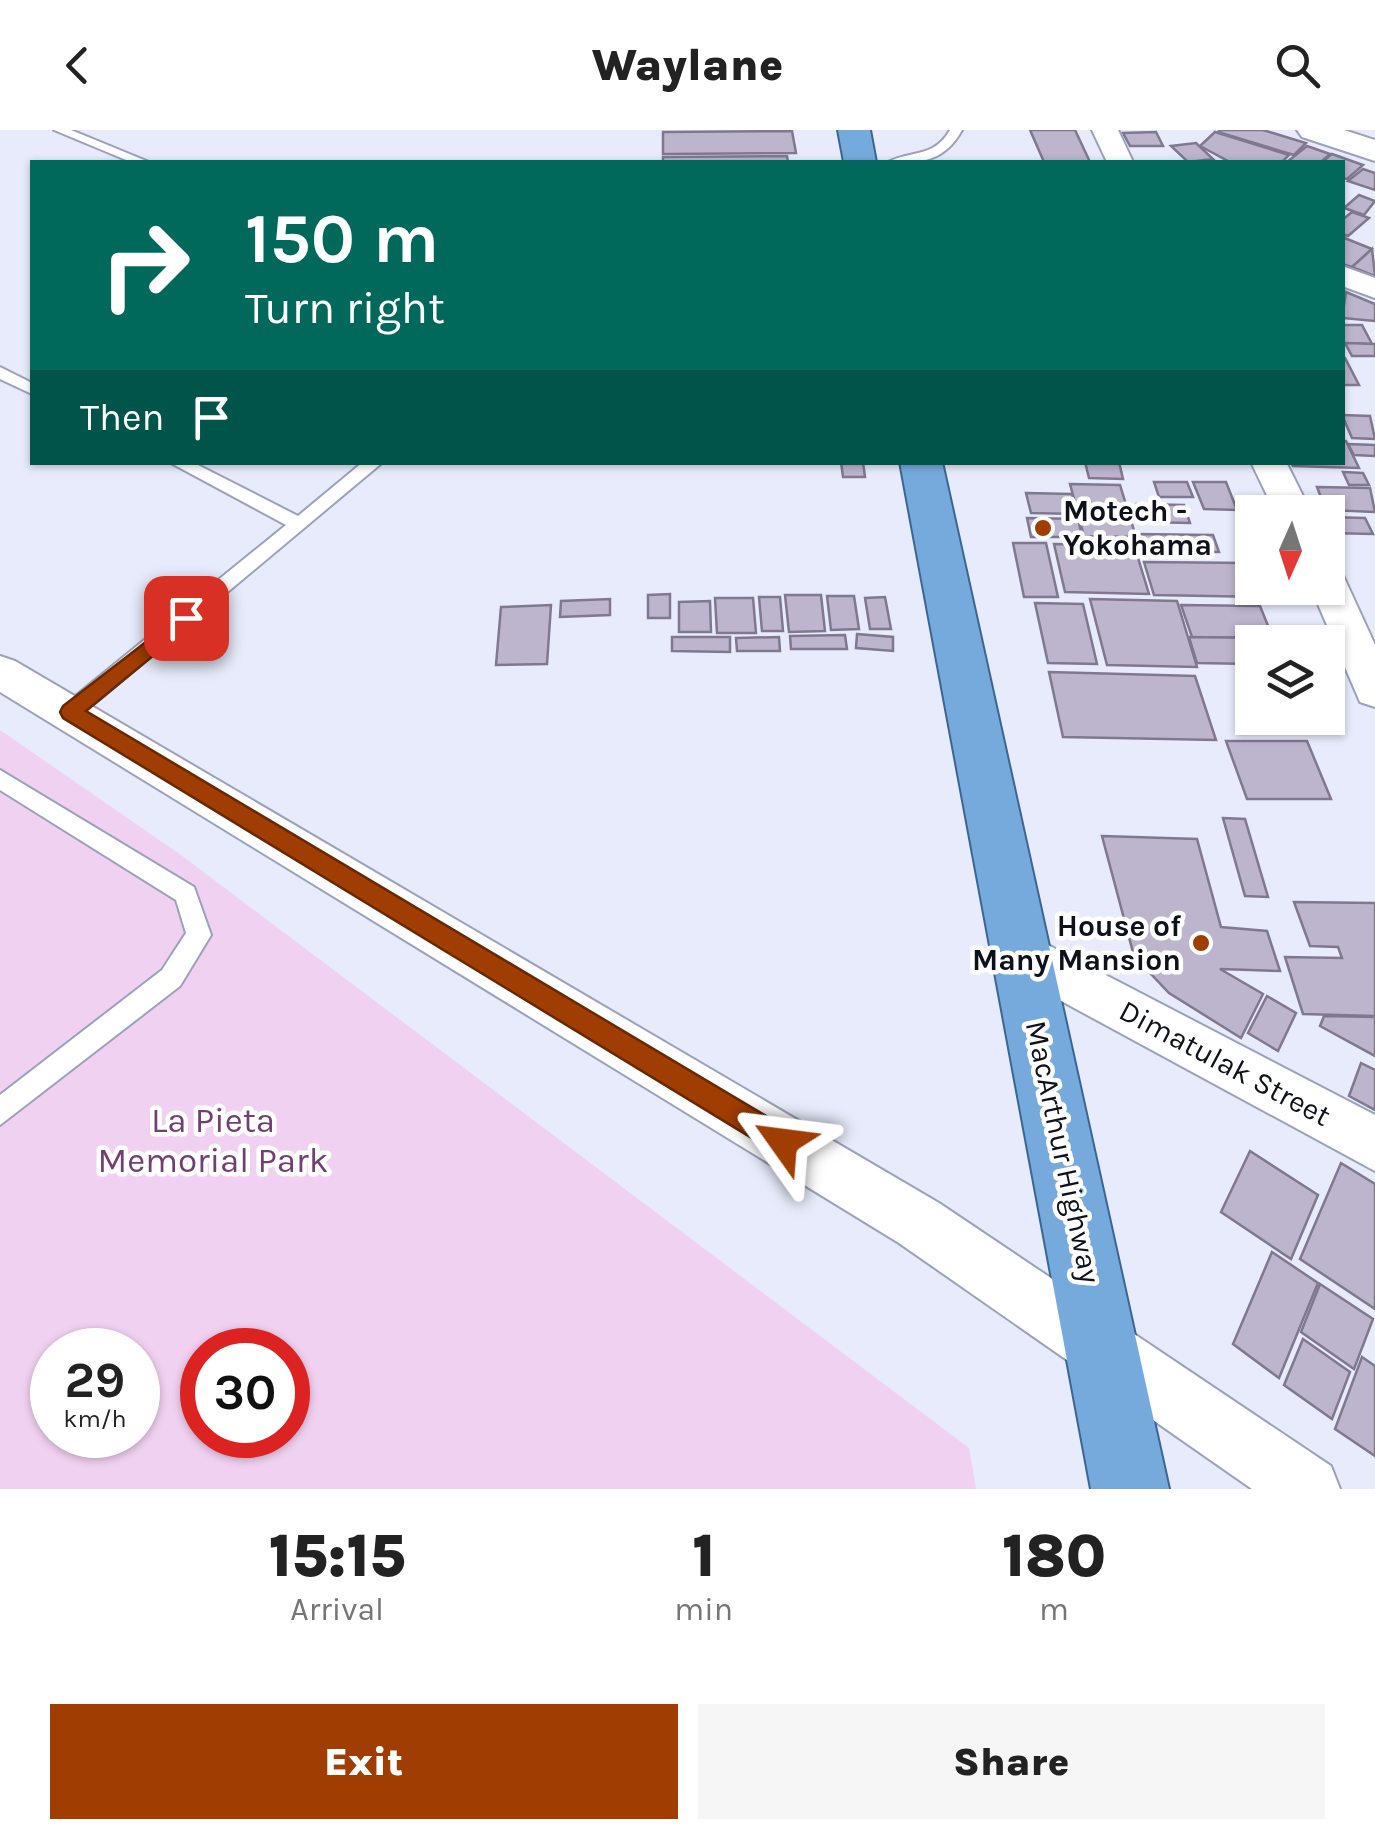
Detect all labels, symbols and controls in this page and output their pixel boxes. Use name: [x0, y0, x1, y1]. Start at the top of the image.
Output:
icon: back: [50, 38, 105, 93]
icon: search: [1270, 38, 1325, 93]
text: Waylane: [592, 39, 783, 91]
text: 150 m: [245, 198, 439, 280]
icon: right: [80, 200, 210, 330]
text: Turn right: [245, 282, 445, 334]
icon: arrive: [184, 390, 239, 445]
text: Then: [80, 395, 164, 440]
place label: Motech - Yokohama: [1063, 493, 1212, 563]
north arrow: [1235, 495, 1345, 605]
map controls: [1235, 495, 1345, 735]
marker: Motech - Yokohama: [1032, 517, 1054, 539]
pin: [144, 576, 229, 661]
icon: arrive: [159, 591, 214, 646]
button: layers: [1235, 625, 1345, 735]
place label: House of Many Mansion: [972, 908, 1182, 978]
marker: House of Many Mansion: [1190, 932, 1212, 954]
street label: Dimatulak Street: [1113, 992, 1337, 1134]
street label: MacArthur Highway: [1018, 1018, 1108, 1286]
position arrow: [731, 1090, 835, 1194]
park label: La Pieta Memorial Park: [98, 1100, 328, 1181]
speed limit sign: 30: [180, 1328, 310, 1458]
text: 29: [65, 1351, 125, 1410]
text: km/h: [63, 1404, 127, 1433]
text: 15:15: [269, 1521, 406, 1591]
text: 1: [692, 1521, 715, 1591]
text: 180: [1002, 1521, 1106, 1591]
text: Arrival: [290, 1591, 384, 1628]
text: min: [674, 1591, 733, 1628]
text: m: [1039, 1591, 1069, 1628]
button: Exit: [50, 1704, 678, 1819]
button: Share: [698, 1704, 1325, 1819]

